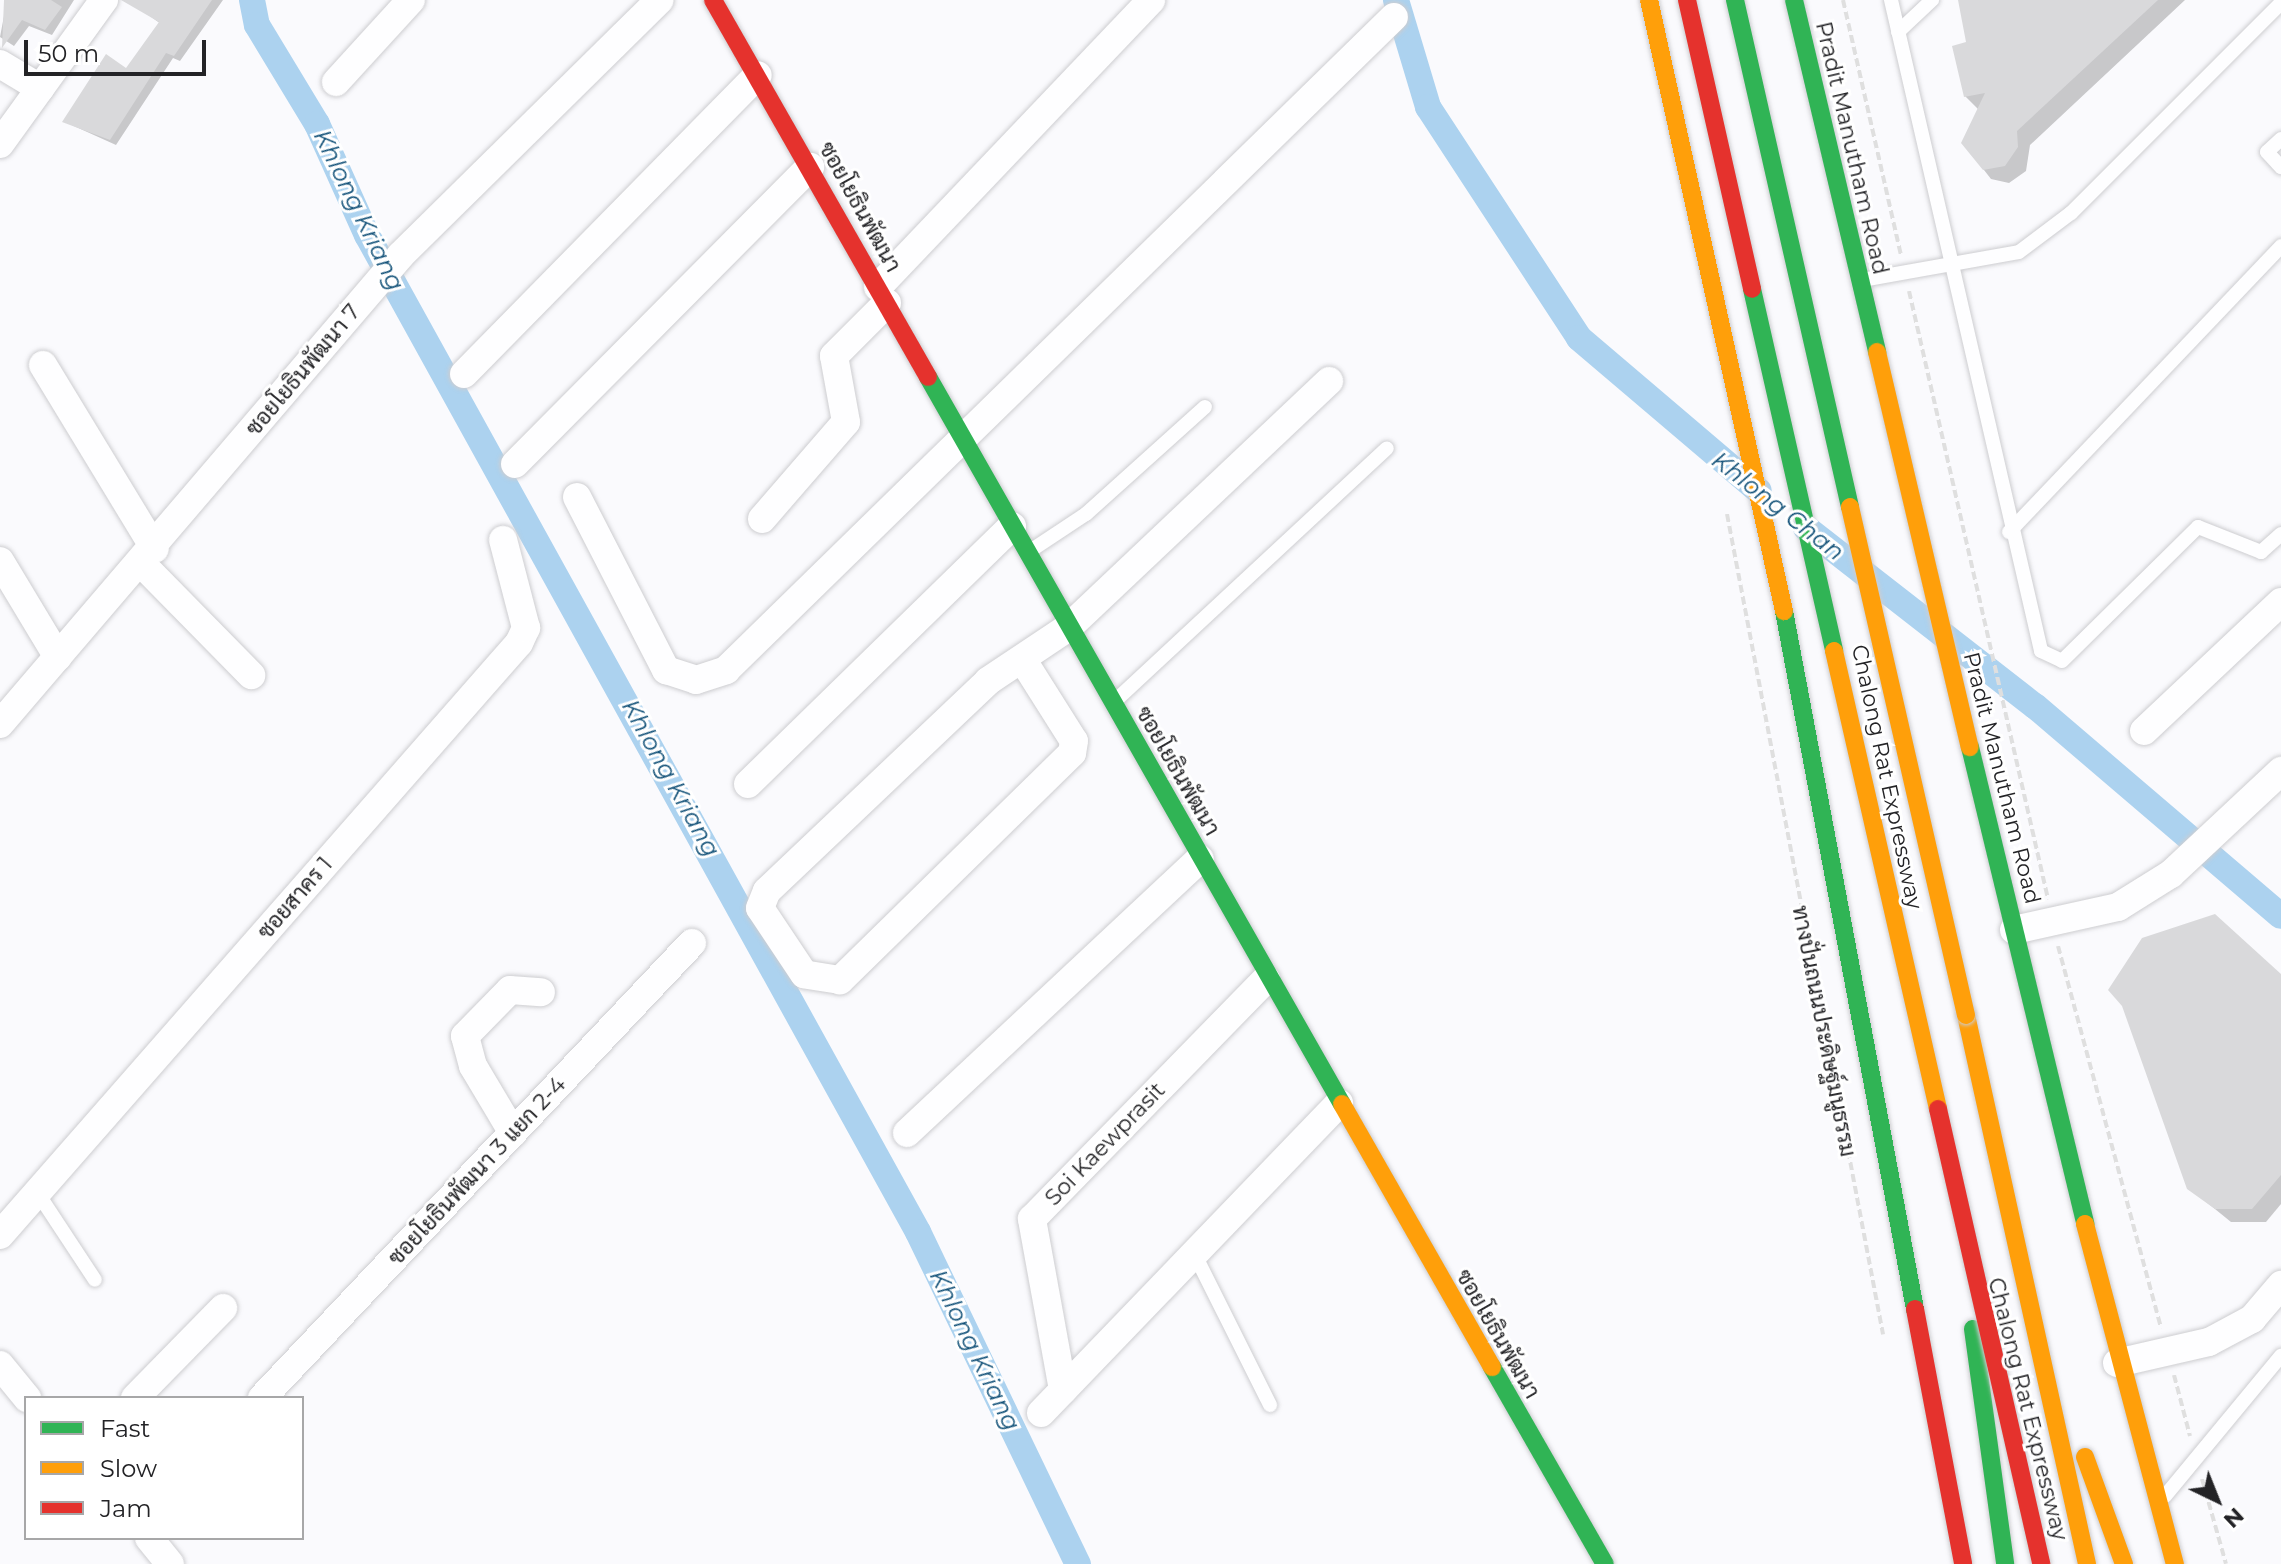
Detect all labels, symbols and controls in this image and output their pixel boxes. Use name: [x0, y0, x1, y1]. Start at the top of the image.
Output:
street label: Pradit Manutham Road: [1810, 19, 1894, 277]
scale bar: [28, 24, 210, 74]
text: 50 m: [38, 39, 99, 68]
water label: Khlong Kriang: [308, 125, 410, 295]
street label: ซอยโยธินพัฒนา: [813, 137, 907, 277]
street label: ซอยโยธินพัฒนา 7: [240, 299, 366, 441]
water label: Khlong Chan: [1706, 445, 1850, 567]
street label: Chalong Rat Expressway: [1846, 642, 1928, 912]
street label: Pradit Manutham Road: [1958, 649, 2046, 907]
water label: Khlong Kriang: [616, 694, 726, 862]
street label: ซอยโยธินพัฒนา: [1130, 702, 1226, 840]
street label: ซอยสาคร 1: [252, 852, 338, 944]
street label: ทางปั่นถนนประดิษฐ์มนูธรรม: [1787, 903, 1861, 1159]
street label: ซอยโยธินพัฒนา 3 แยก 2-4: [383, 1071, 571, 1271]
street label: Soi Kaewprasit: [1040, 1077, 1170, 1211]
water label: Khlong Kriang: [924, 1265, 1026, 1435]
street label: ซอยโยธินพัฒนา: [1450, 1265, 1546, 1403]
street label: Chalong Rat Expressway: [1983, 1275, 2073, 1543]
legend: [24, 1396, 304, 1540]
text: Fast: [100, 1414, 150, 1443]
text: Slow: [100, 1454, 157, 1483]
north arrow: [2177, 1460, 2257, 1540]
text: Jam: [100, 1494, 152, 1523]
text: N: [2218, 1502, 2249, 1534]

